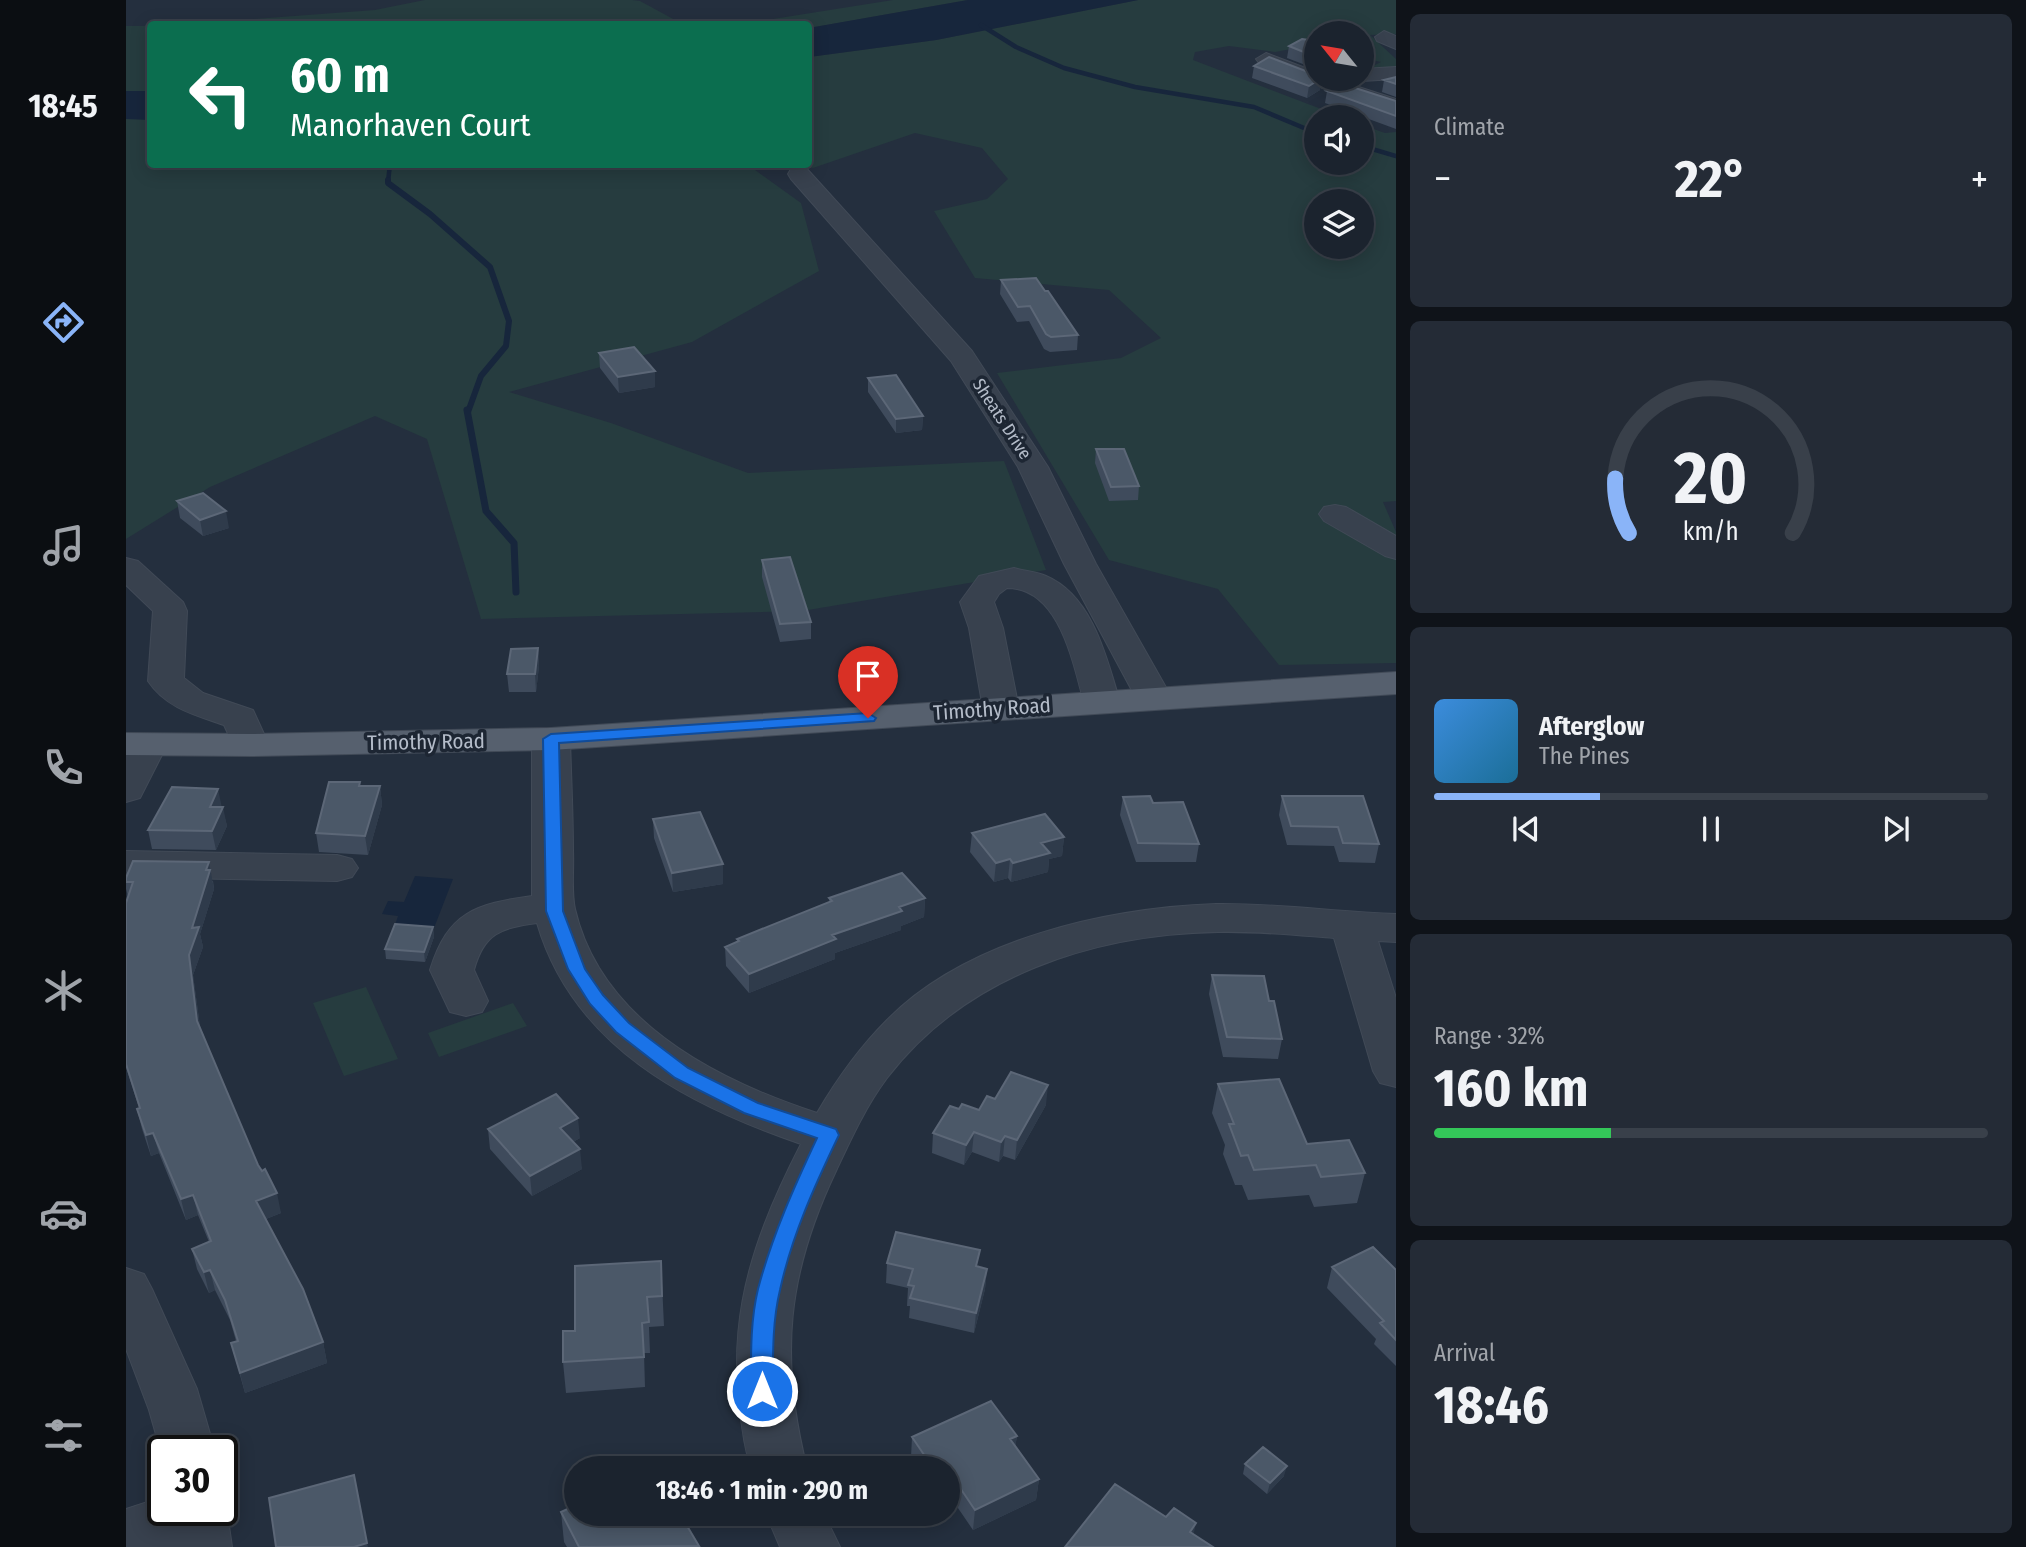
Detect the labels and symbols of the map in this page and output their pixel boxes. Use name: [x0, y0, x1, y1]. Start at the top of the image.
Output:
north arrow: [1304, 21, 1374, 91]
street label: Sheats Drive: [968, 374, 1036, 464]
pin: [838, 646, 898, 718]
street label: Timothy Road: [932, 692, 1052, 726]
street label: Timothy Road: [367, 728, 485, 756]
position arrow: [725, 1354, 799, 1428]
speed limit sign: 30: [147, 1435, 238, 1526]

